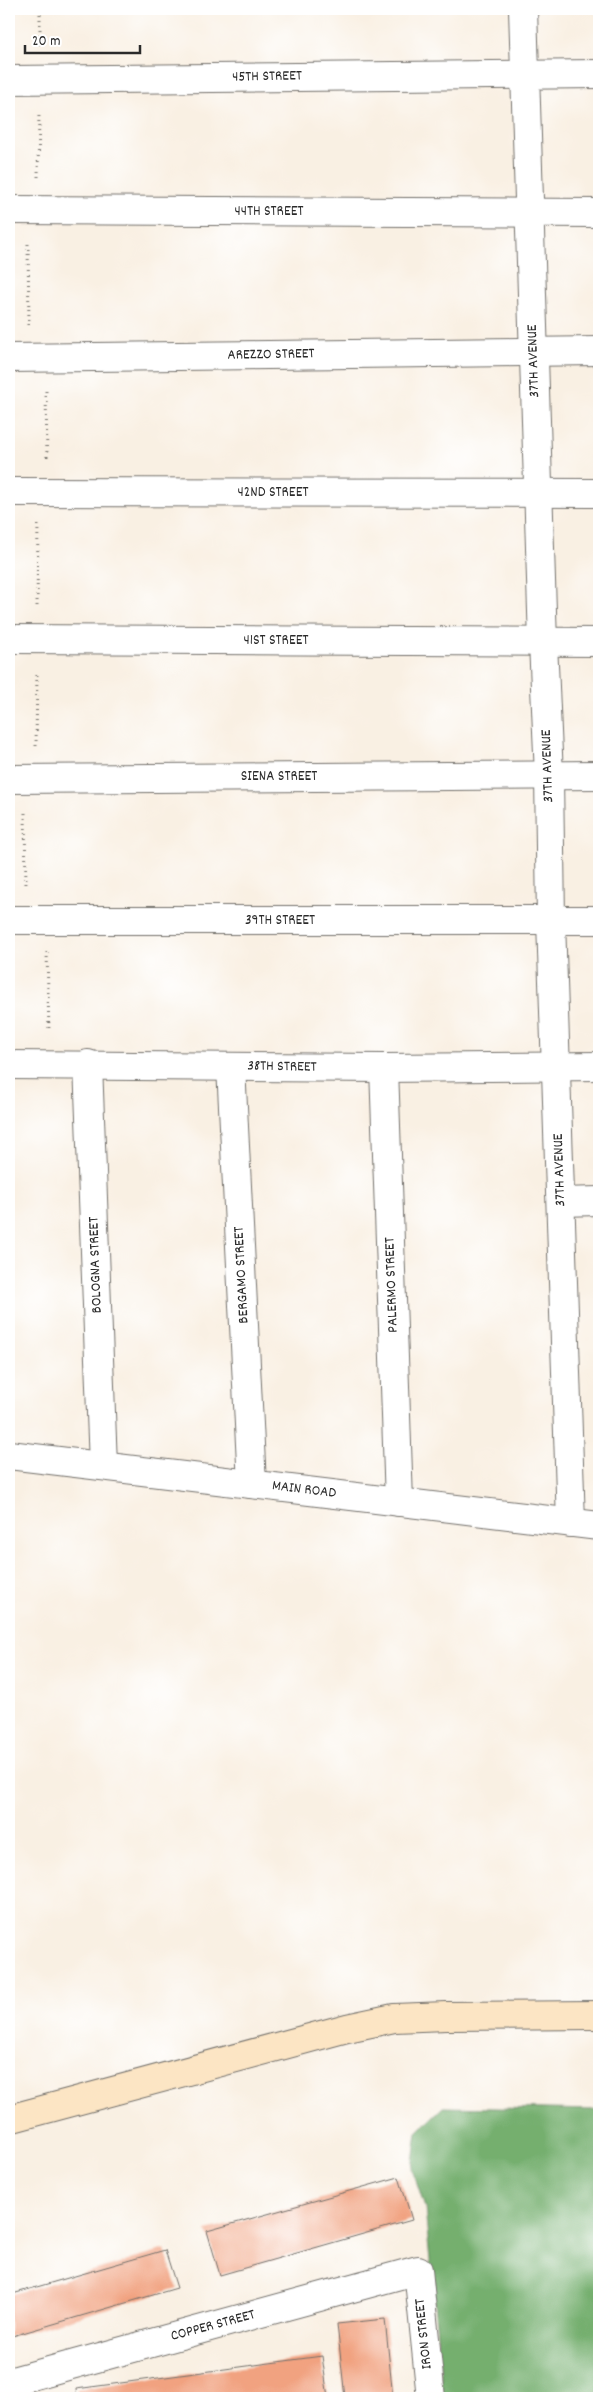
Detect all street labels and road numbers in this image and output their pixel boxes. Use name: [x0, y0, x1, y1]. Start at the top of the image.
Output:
street label: 45TH STREET: [232, 65, 302, 89]
street label: 44TH STREET: [234, 201, 304, 223]
street label: 37TH AVENUE: [522, 324, 546, 398]
street label: AREZZO STREET: [227, 343, 315, 367]
street label: 42ND STREET: [238, 482, 308, 504]
street label: 41ST STREET: [243, 630, 309, 652]
street label: 37TH AVENUE: [536, 729, 560, 803]
street label: SIENA STREET: [241, 766, 317, 788]
street label: 39TH STREET: [245, 910, 315, 932]
street label: 38TH STREET: [247, 1055, 317, 1079]
street label: 37TH AVENUE: [548, 1133, 572, 1207]
street label: BOLOGNA STREET: [83, 1216, 109, 1314]
street label: BERGAMO STREET: [228, 1226, 256, 1324]
street label: PALERMO STREET: [379, 1237, 405, 1333]
street label: MAIN ROAD: [271, 1475, 338, 1505]
street label: IRON STREET: [409, 2298, 439, 2370]
street label: COPPER STREET: [168, 2304, 258, 2348]

